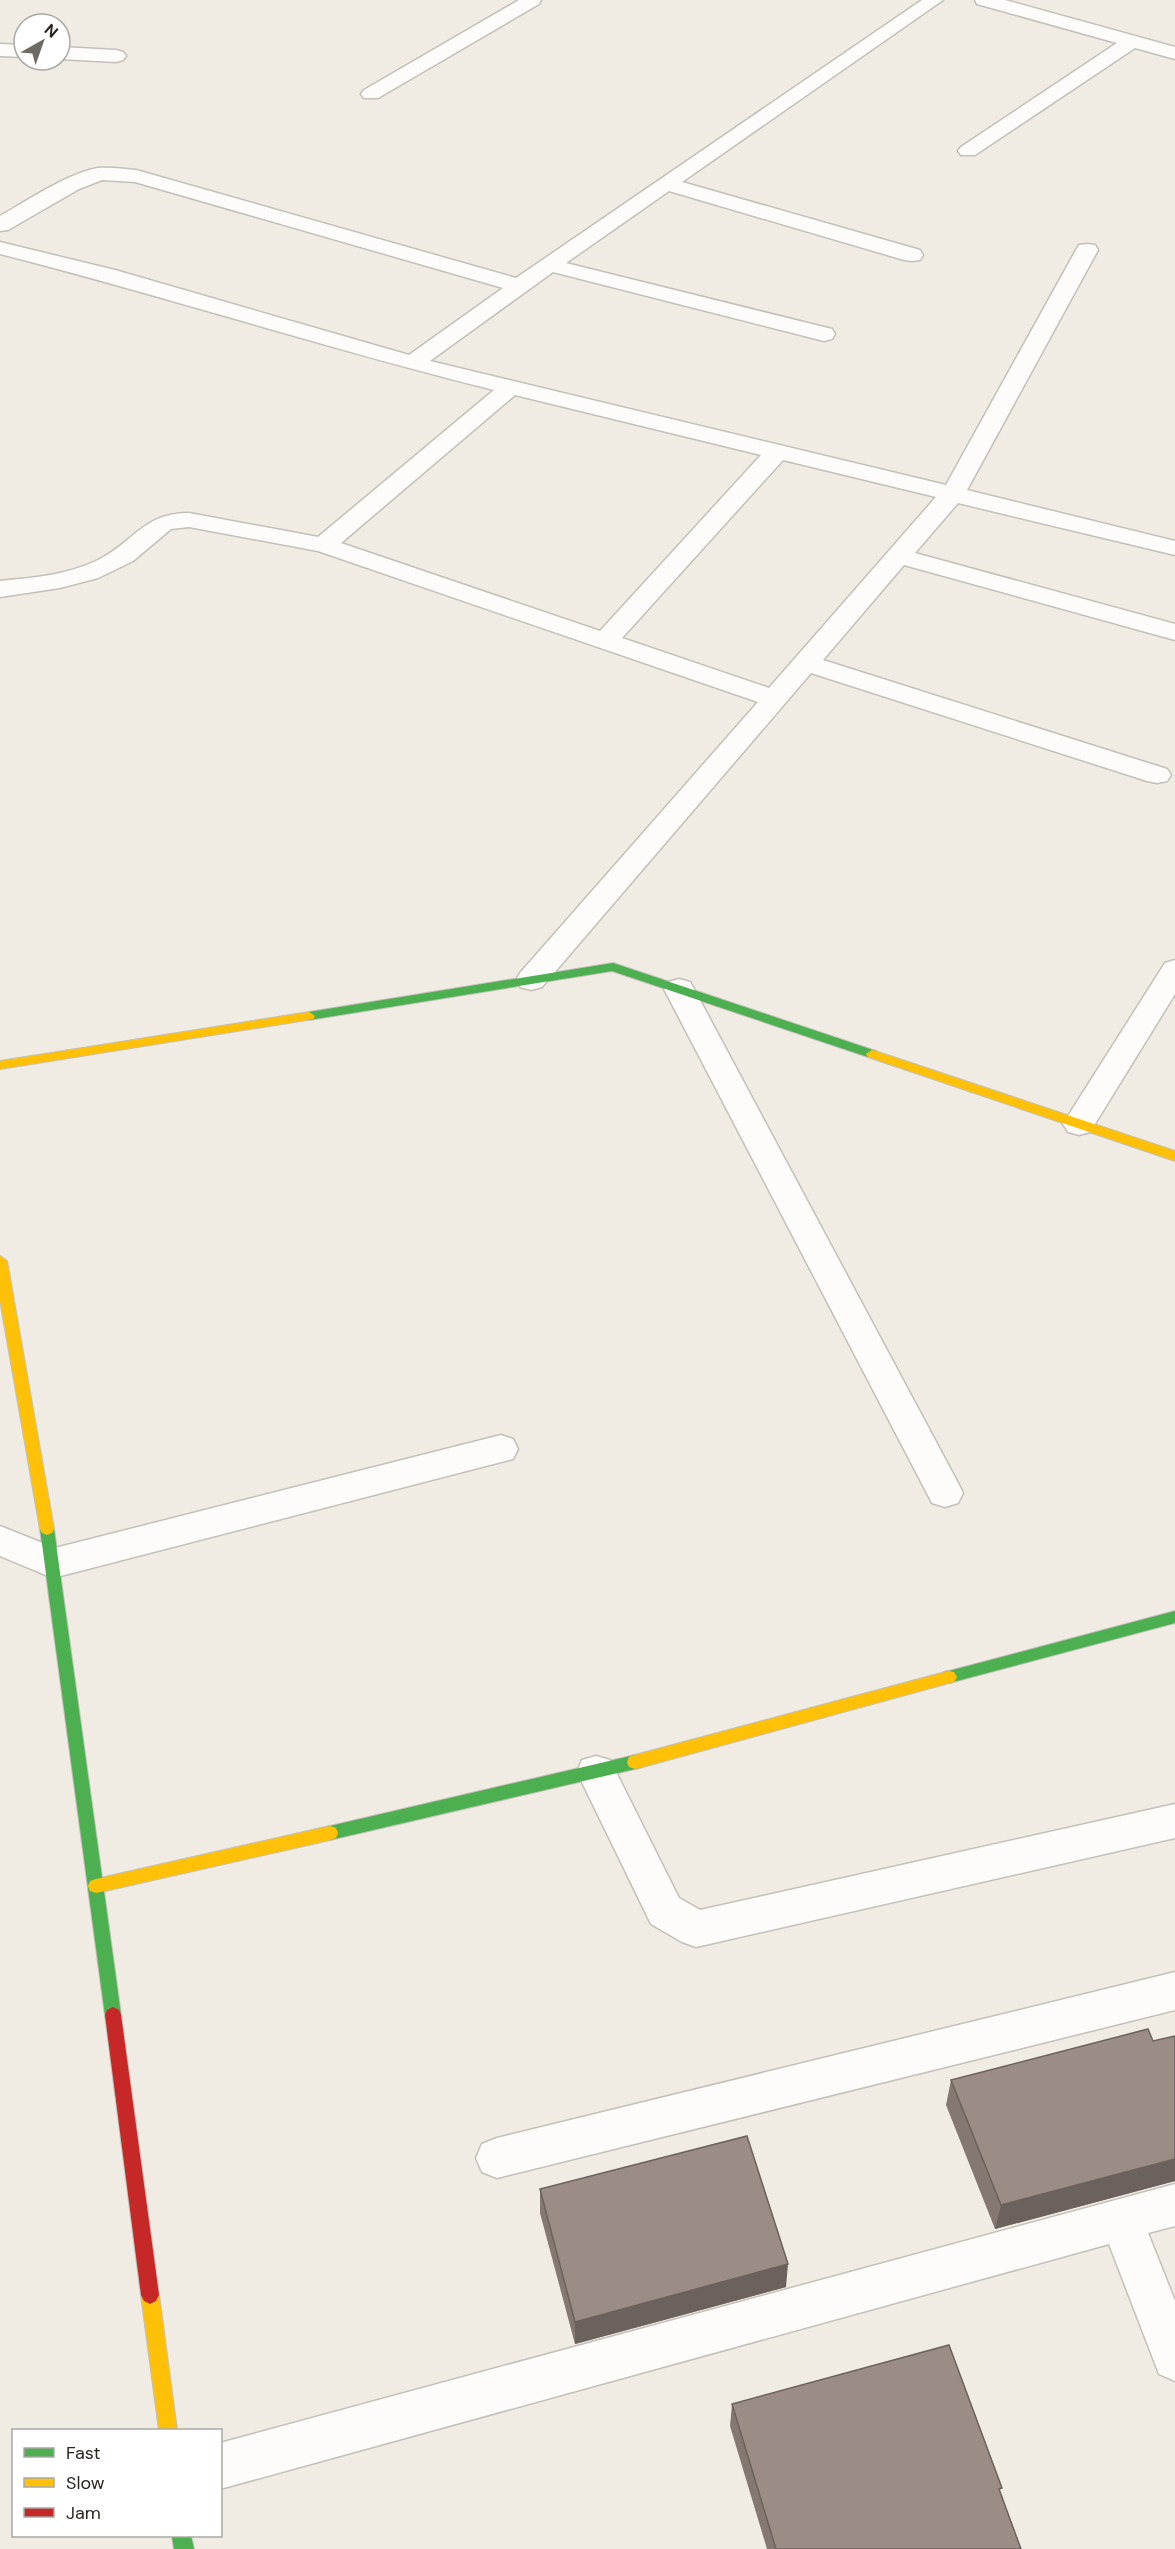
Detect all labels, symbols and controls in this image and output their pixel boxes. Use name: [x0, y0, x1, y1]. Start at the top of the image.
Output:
north arrow: [12, 12, 72, 72]
text: N: [40, 19, 63, 43]
legend: [12, 2429, 222, 2537]
text: Fast: [66, 2441, 101, 2465]
text: Slow: [66, 2471, 105, 2495]
text: Jam: [66, 2501, 101, 2525]

